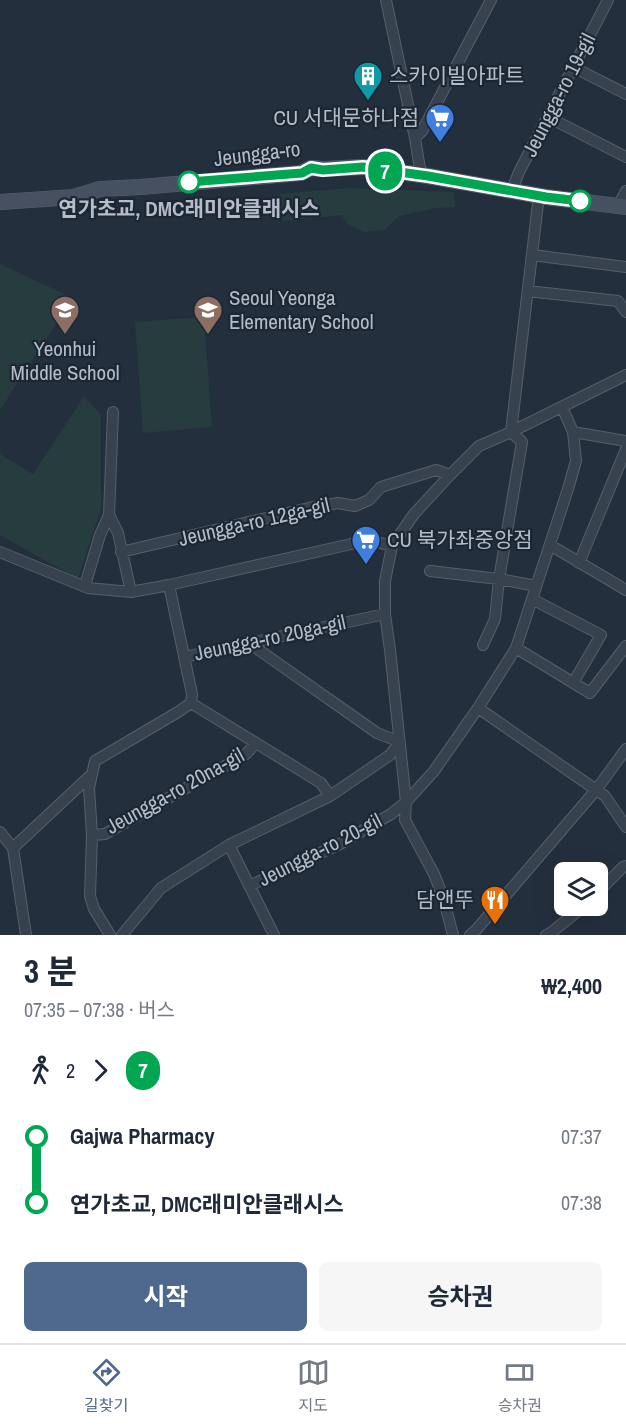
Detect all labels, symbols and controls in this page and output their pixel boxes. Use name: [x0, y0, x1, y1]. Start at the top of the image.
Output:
street label: Jeungga-ro 19-gil: [515, 28, 602, 161]
building icon: 스카이빌아파트: [352, 60, 384, 102]
place label: 스카이빌아파트: [389, 61, 524, 90]
supermarket icon: CU 서대문하나점: [424, 102, 456, 144]
place label: CU 서대문하나점: [273, 103, 419, 132]
street label: Jeungga-ro: [212, 134, 302, 173]
line badge: 7: [366, 152, 404, 190]
text: 7: [380, 157, 390, 186]
marker: 연가초교, DMC래미안클래시스: [178, 171, 200, 193]
unlabelled marker: [569, 190, 591, 212]
place label: 연가초교, DMC래미안클래시스: [58, 194, 320, 223]
place label: Seoul Yeonga Elementary School: [229, 283, 374, 336]
school or university icon: Yeonhui Middle School: [49, 294, 81, 336]
school or university icon: Seoul Yeonga Elementary School: [192, 294, 224, 336]
place label: Yeonhui Middle School: [10, 334, 120, 387]
street label: Jeungga-ro 12ga-gil: [176, 490, 332, 553]
supermarket icon: CU 북가좌중앙점: [350, 524, 382, 566]
place label: CU 북가좌중앙점: [387, 525, 533, 554]
street label: Jeungga-ro 20ga-gil: [192, 607, 348, 668]
street label: Jeungga-ro 20na-gil: [100, 741, 249, 841]
street label: Jeungga-ro 20-gil: [253, 806, 386, 893]
map controls: [554, 862, 608, 916]
button: layers: [554, 862, 608, 916]
restaurant icon: 담앤뚜: [479, 884, 511, 926]
place label: 담앤뚜: [416, 885, 474, 914]
text: 3 분: [24, 949, 77, 993]
text: ₩2,400: [541, 971, 602, 1001]
text: 07:35 – 07:38 · 버스: [24, 996, 175, 1023]
icon: walk: [24, 1054, 57, 1087]
icon: forward: [84, 1054, 117, 1087]
text: 7: [138, 1056, 148, 1085]
text: 2: [66, 1057, 75, 1084]
text: Gajwa Pharmacy: [70, 1121, 214, 1151]
text: 07:37: [561, 1123, 602, 1150]
text: 연가초교, DMC래미안클래시스: [70, 1189, 344, 1219]
text: 07:38: [561, 1189, 602, 1216]
button: 시작: [24, 1262, 307, 1331]
button: 승차권: [319, 1262, 602, 1331]
tab: 길찾기: [84, 1356, 128, 1416]
tab: 지도: [297, 1356, 330, 1416]
tab: 승차권: [498, 1356, 542, 1416]

